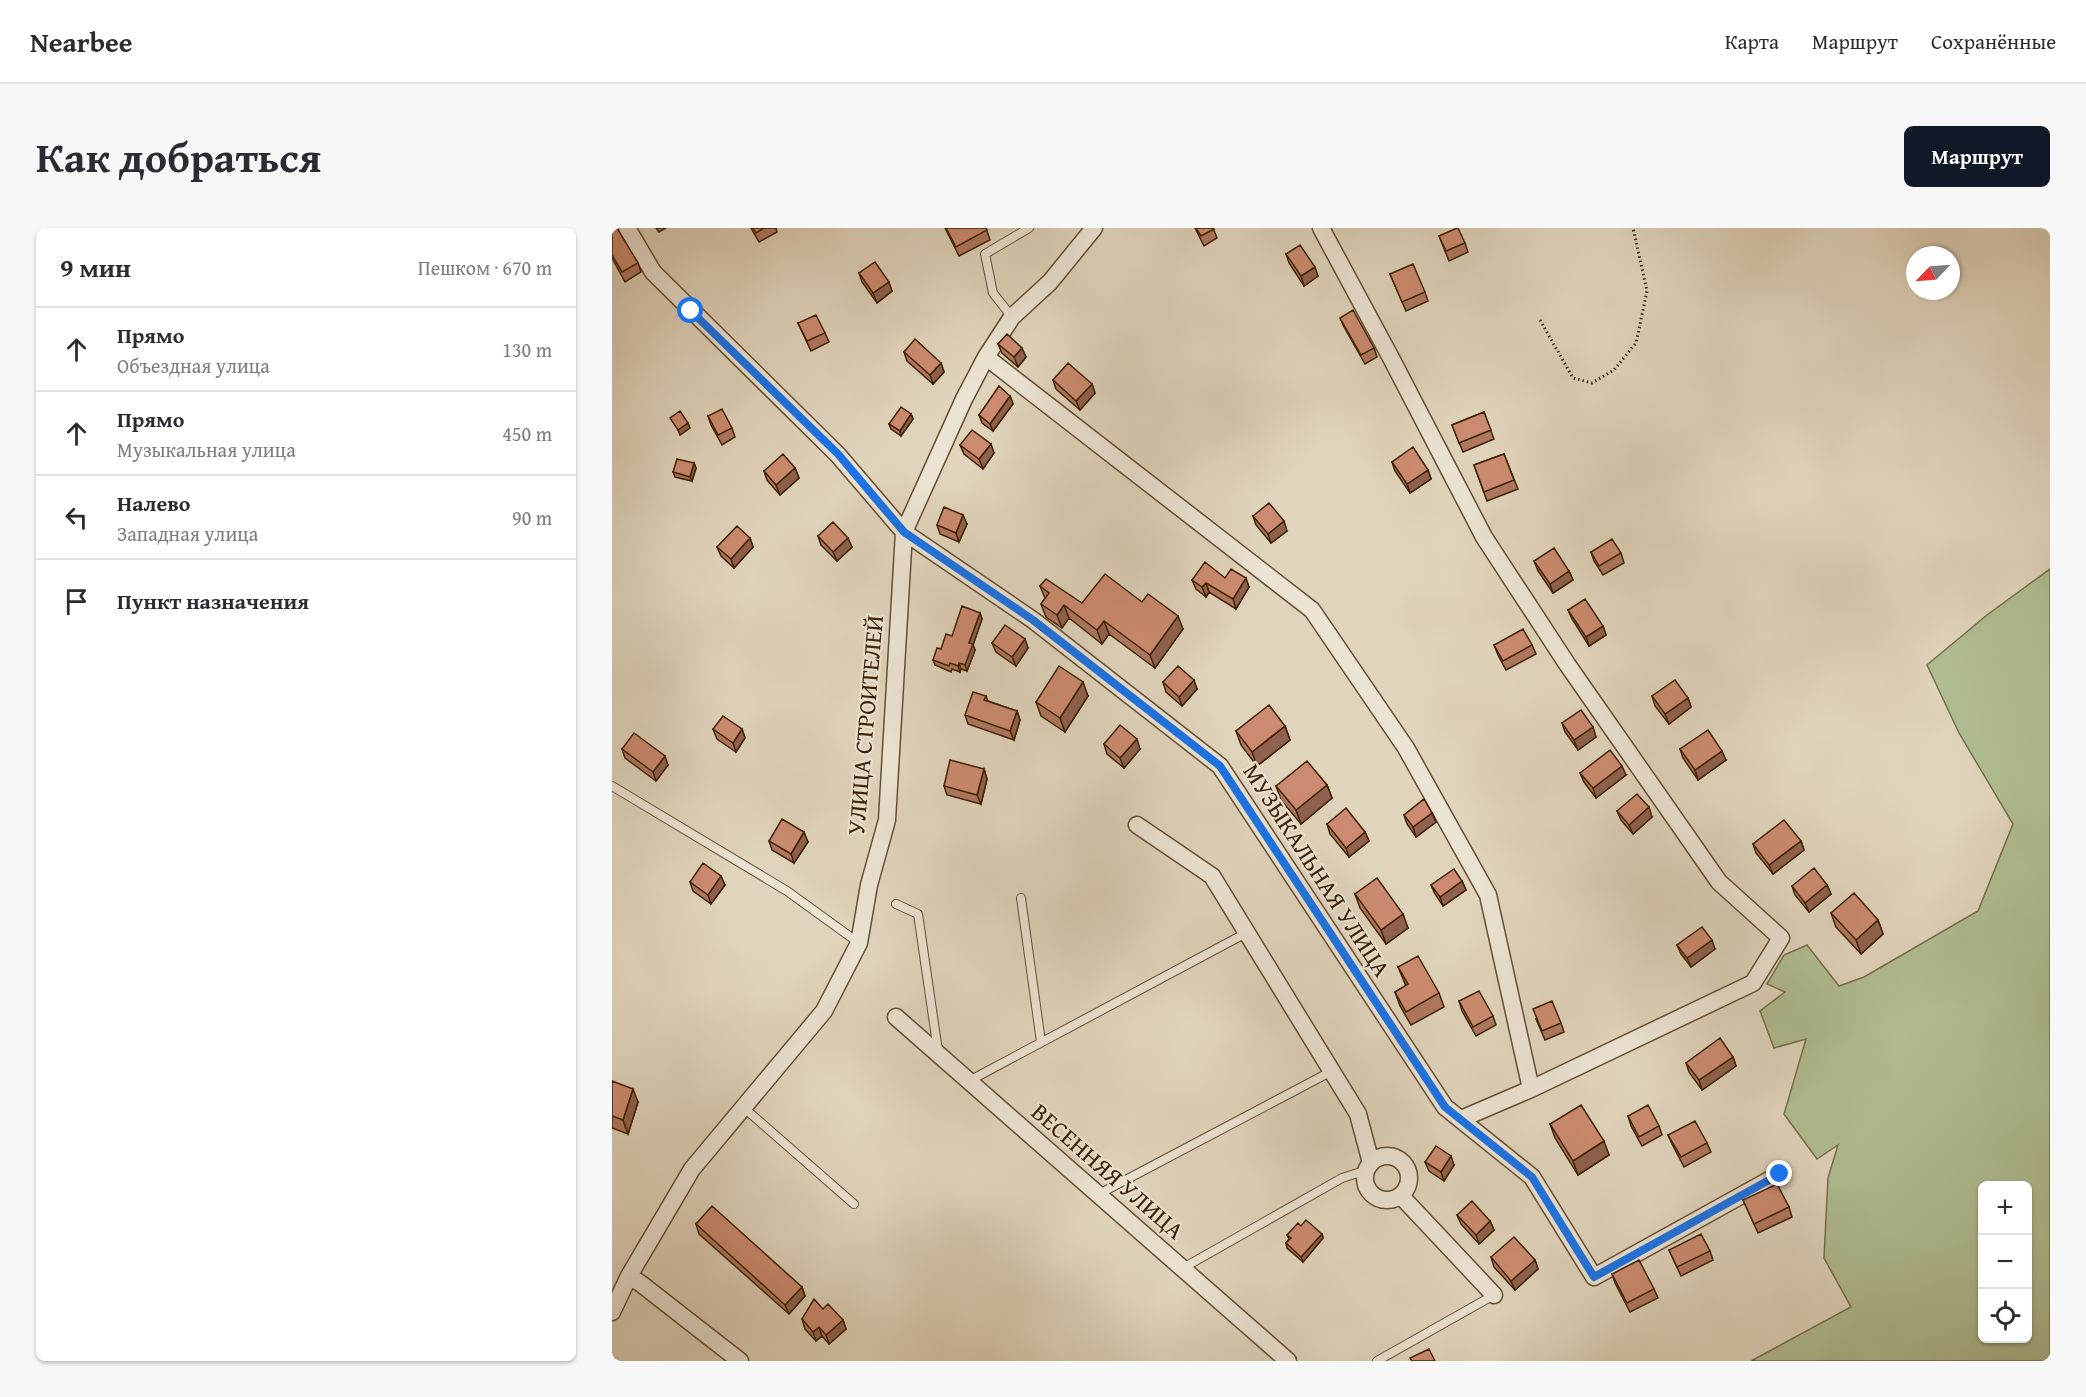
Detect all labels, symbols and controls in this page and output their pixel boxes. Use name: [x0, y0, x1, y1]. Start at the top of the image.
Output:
text: Nearbee: [30, 21, 133, 62]
text: Карта: [1725, 26, 1779, 57]
text: Маршрут: [1812, 26, 1898, 57]
text: Сохранённые: [1931, 26, 2056, 57]
text: Как добраться: [36, 126, 321, 187]
button: Маршрут: [1904, 126, 2050, 187]
north arrow: [1906, 246, 1960, 300]
text: 9 мин: [60, 248, 131, 287]
text: Пешком · 670 m: [418, 253, 552, 282]
route start: [677, 297, 703, 323]
text: Прямо: [117, 319, 184, 351]
icon: ahead: [60, 333, 93, 366]
text: 130 m: [502, 335, 552, 364]
text: Объездная улица: [117, 351, 270, 380]
text: Прямо: [117, 403, 184, 435]
icon: ahead: [60, 417, 93, 450]
text: 450 m: [502, 419, 552, 448]
text: Музыкальная улица: [117, 435, 296, 464]
text: Налево: [117, 487, 190, 519]
icon: left: [60, 501, 93, 534]
text: 90 m: [512, 503, 552, 532]
text: Западная улица: [117, 519, 258, 548]
icon: arrive: [60, 585, 93, 618]
text: Пункт назначения: [117, 585, 309, 617]
street label: УЛИЦА СТРОИТЕЛЕЙ: [838, 614, 892, 836]
street label: МУЗЫКАЛЬНАЯ УЛИЦА: [1235, 756, 1400, 984]
street label: ВЕСЕННЯЯ УЛИЦА: [1024, 1095, 1192, 1248]
route end: [1766, 1160, 1792, 1186]
map controls: [1978, 1181, 2032, 1343]
button: +: [1978, 1181, 2032, 1235]
button: −: [1978, 1235, 2032, 1289]
button: locate: [1978, 1289, 2032, 1343]

